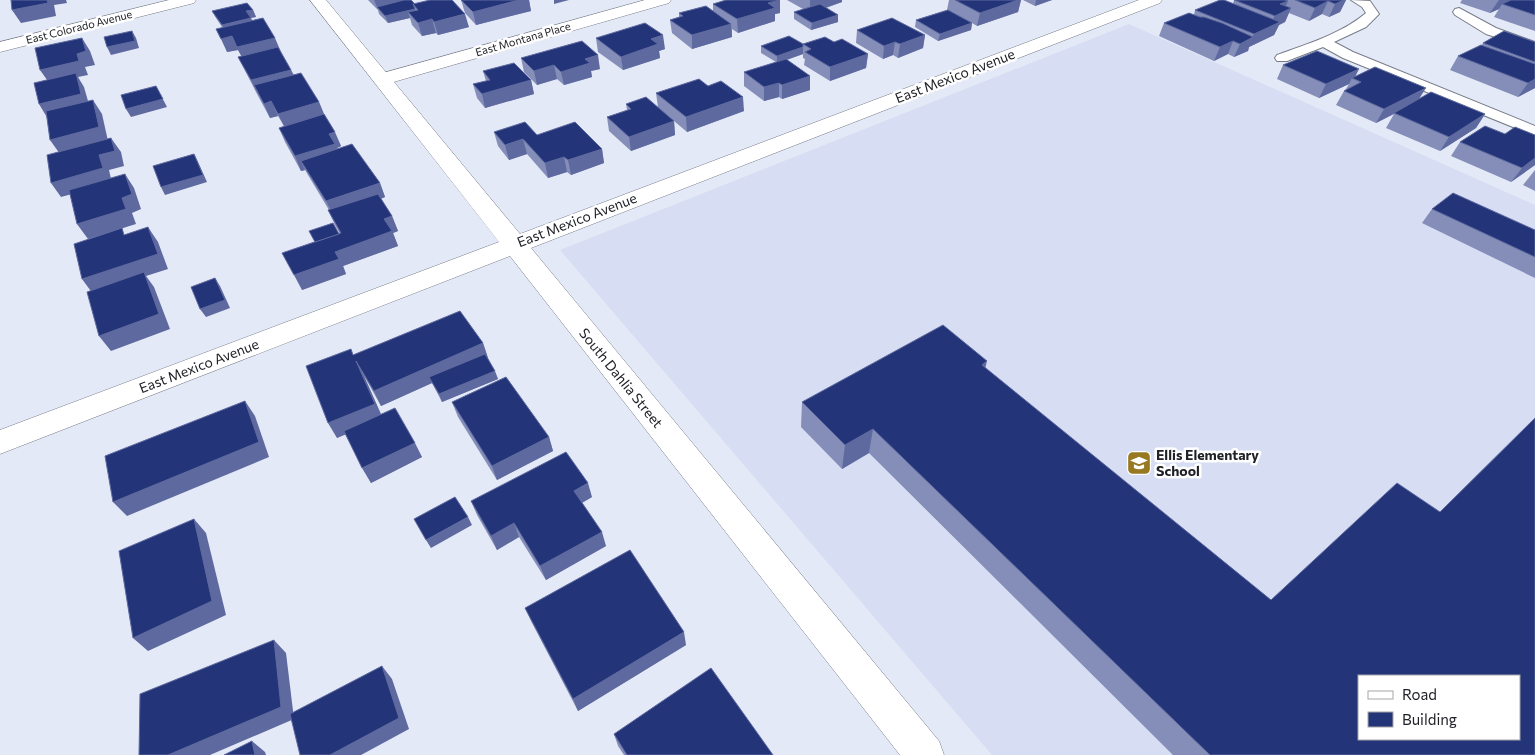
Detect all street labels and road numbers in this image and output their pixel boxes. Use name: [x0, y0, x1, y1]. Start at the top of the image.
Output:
street label: East Colorado Avenue: [24, 7, 134, 46]
street label: East Montana Place: [474, 19, 572, 58]
street label: East Mexico Avenue: [893, 45, 1017, 106]
street label: East Mexico Avenue: [515, 189, 639, 250]
street label: South Dahlia Street: [576, 324, 667, 431]
street label: East Mexico Avenue: [137, 335, 261, 396]

